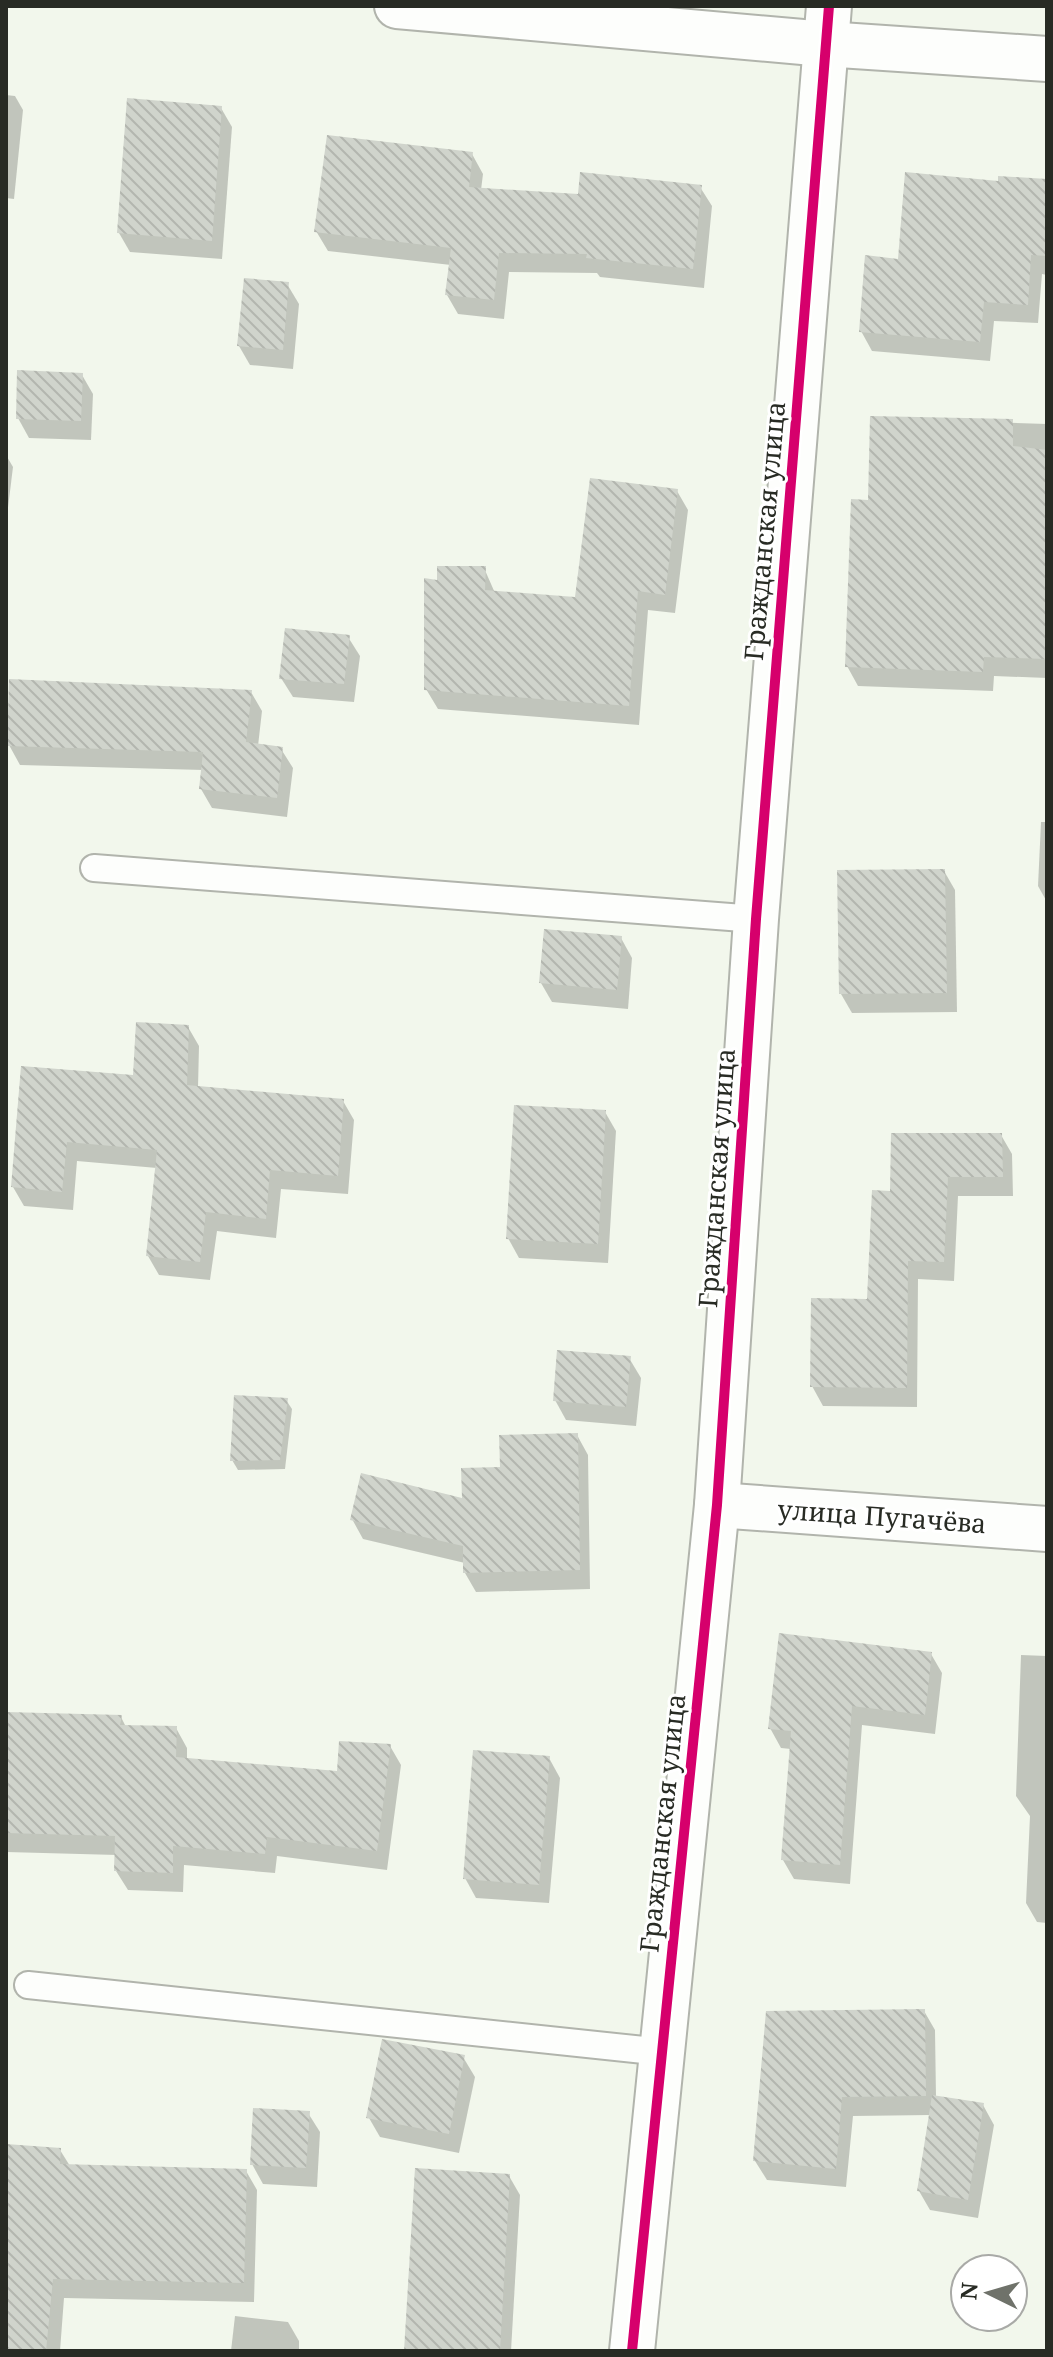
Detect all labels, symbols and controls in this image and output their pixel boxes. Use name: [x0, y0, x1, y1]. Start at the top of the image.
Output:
street label: Гражданская улица: [735, 400, 793, 662]
street label: Гражданская улица: [689, 1047, 743, 1309]
street label: улица Пугачёва: [777, 1491, 988, 1541]
street label: Гражданская улица: [631, 1692, 693, 1954]
north arrow: [949, 2253, 1029, 2333]
text: N: [952, 2281, 984, 2301]

